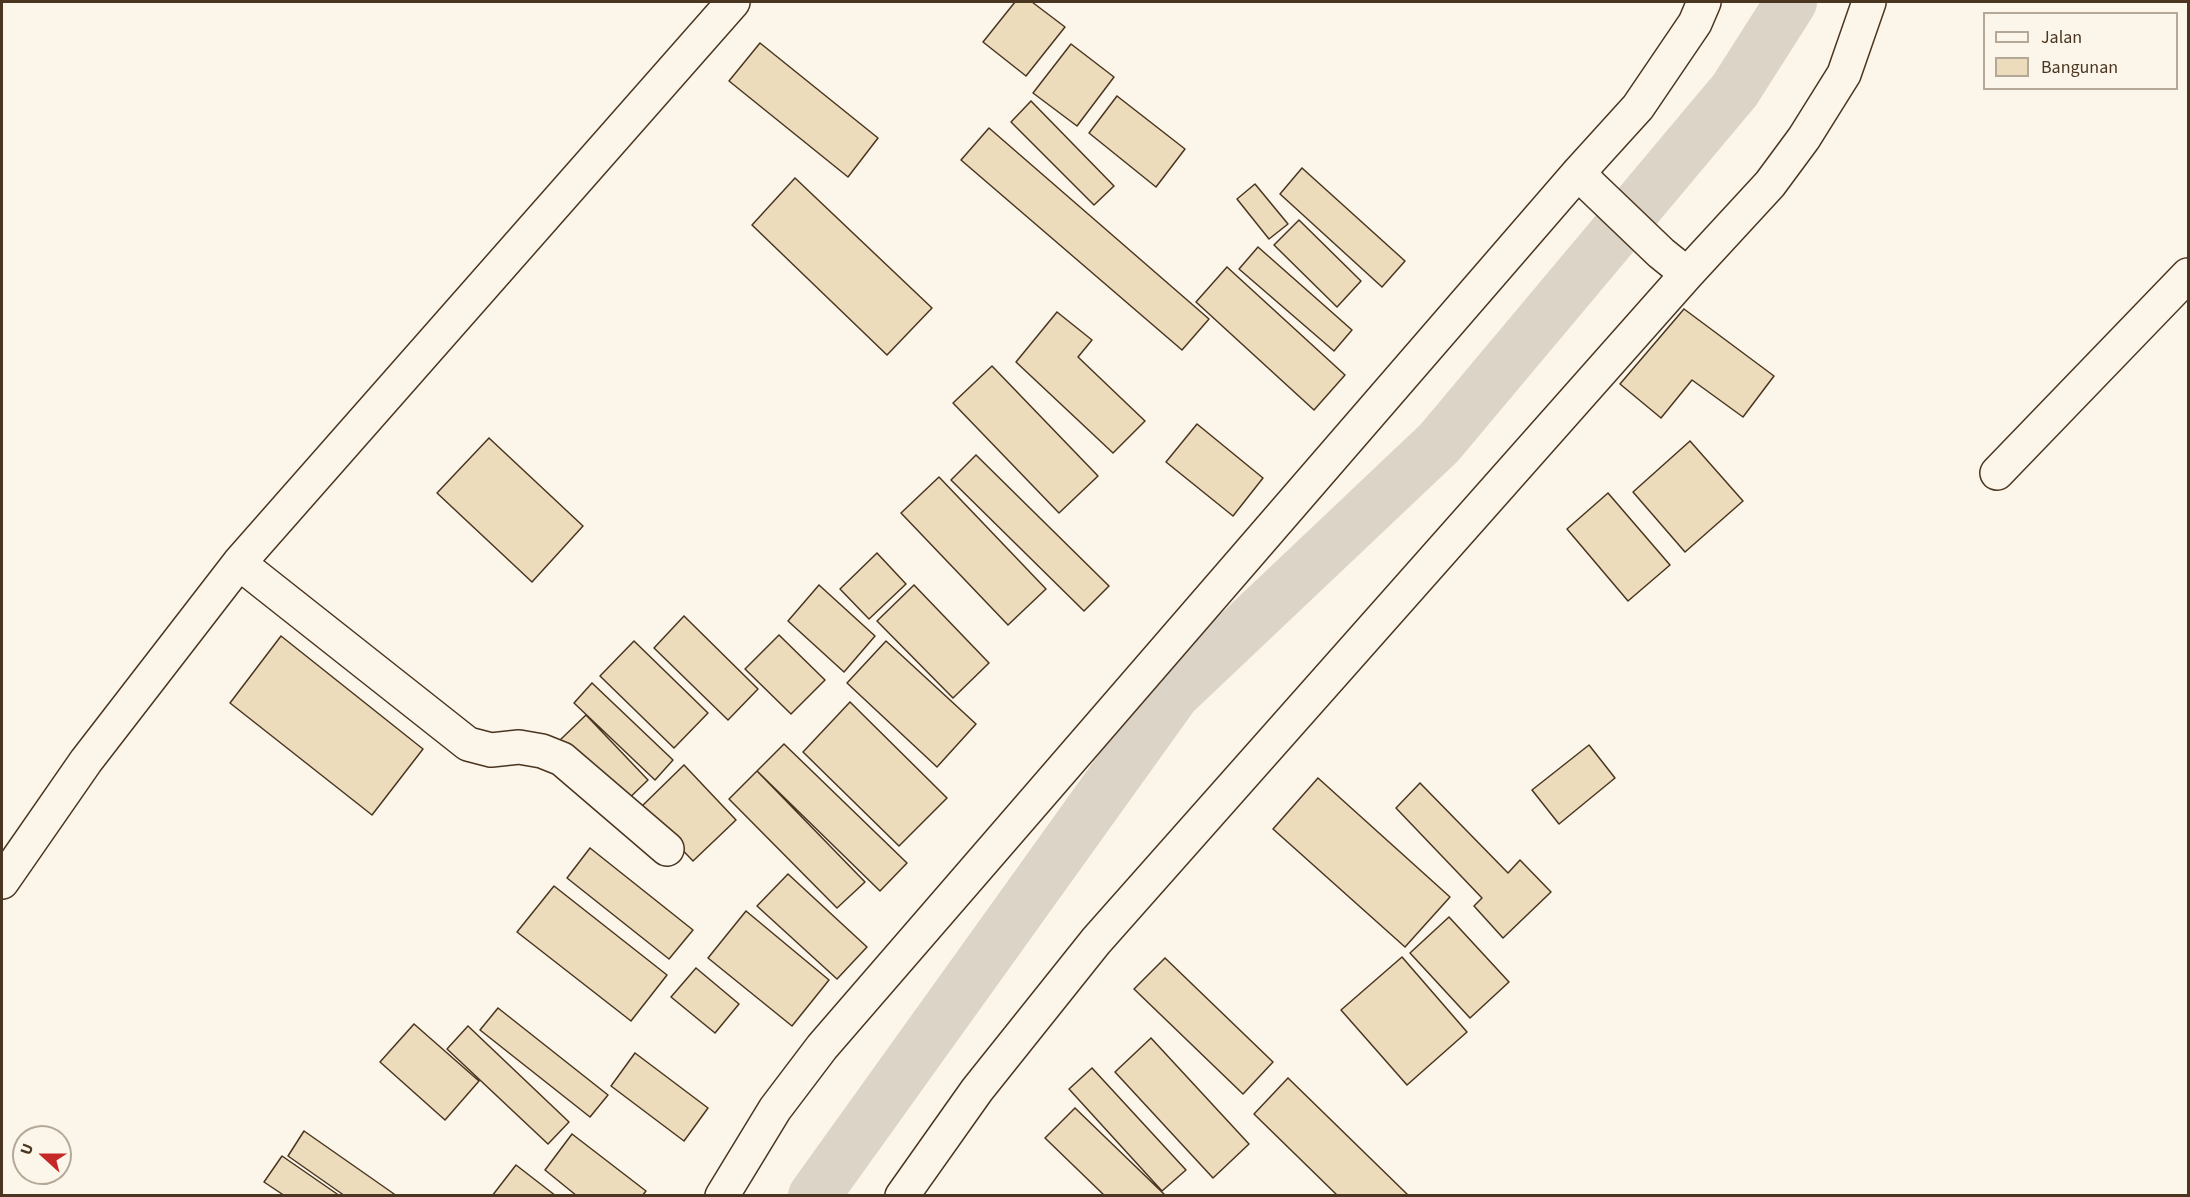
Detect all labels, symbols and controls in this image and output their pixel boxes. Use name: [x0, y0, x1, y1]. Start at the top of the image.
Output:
legend: [1983, 12, 2178, 90]
text: Jalan: [2041, 25, 2082, 50]
text: Bangunan: [2041, 55, 2118, 80]
north arrow: [12, 1125, 72, 1185]
text: U: [15, 1140, 39, 1158]

